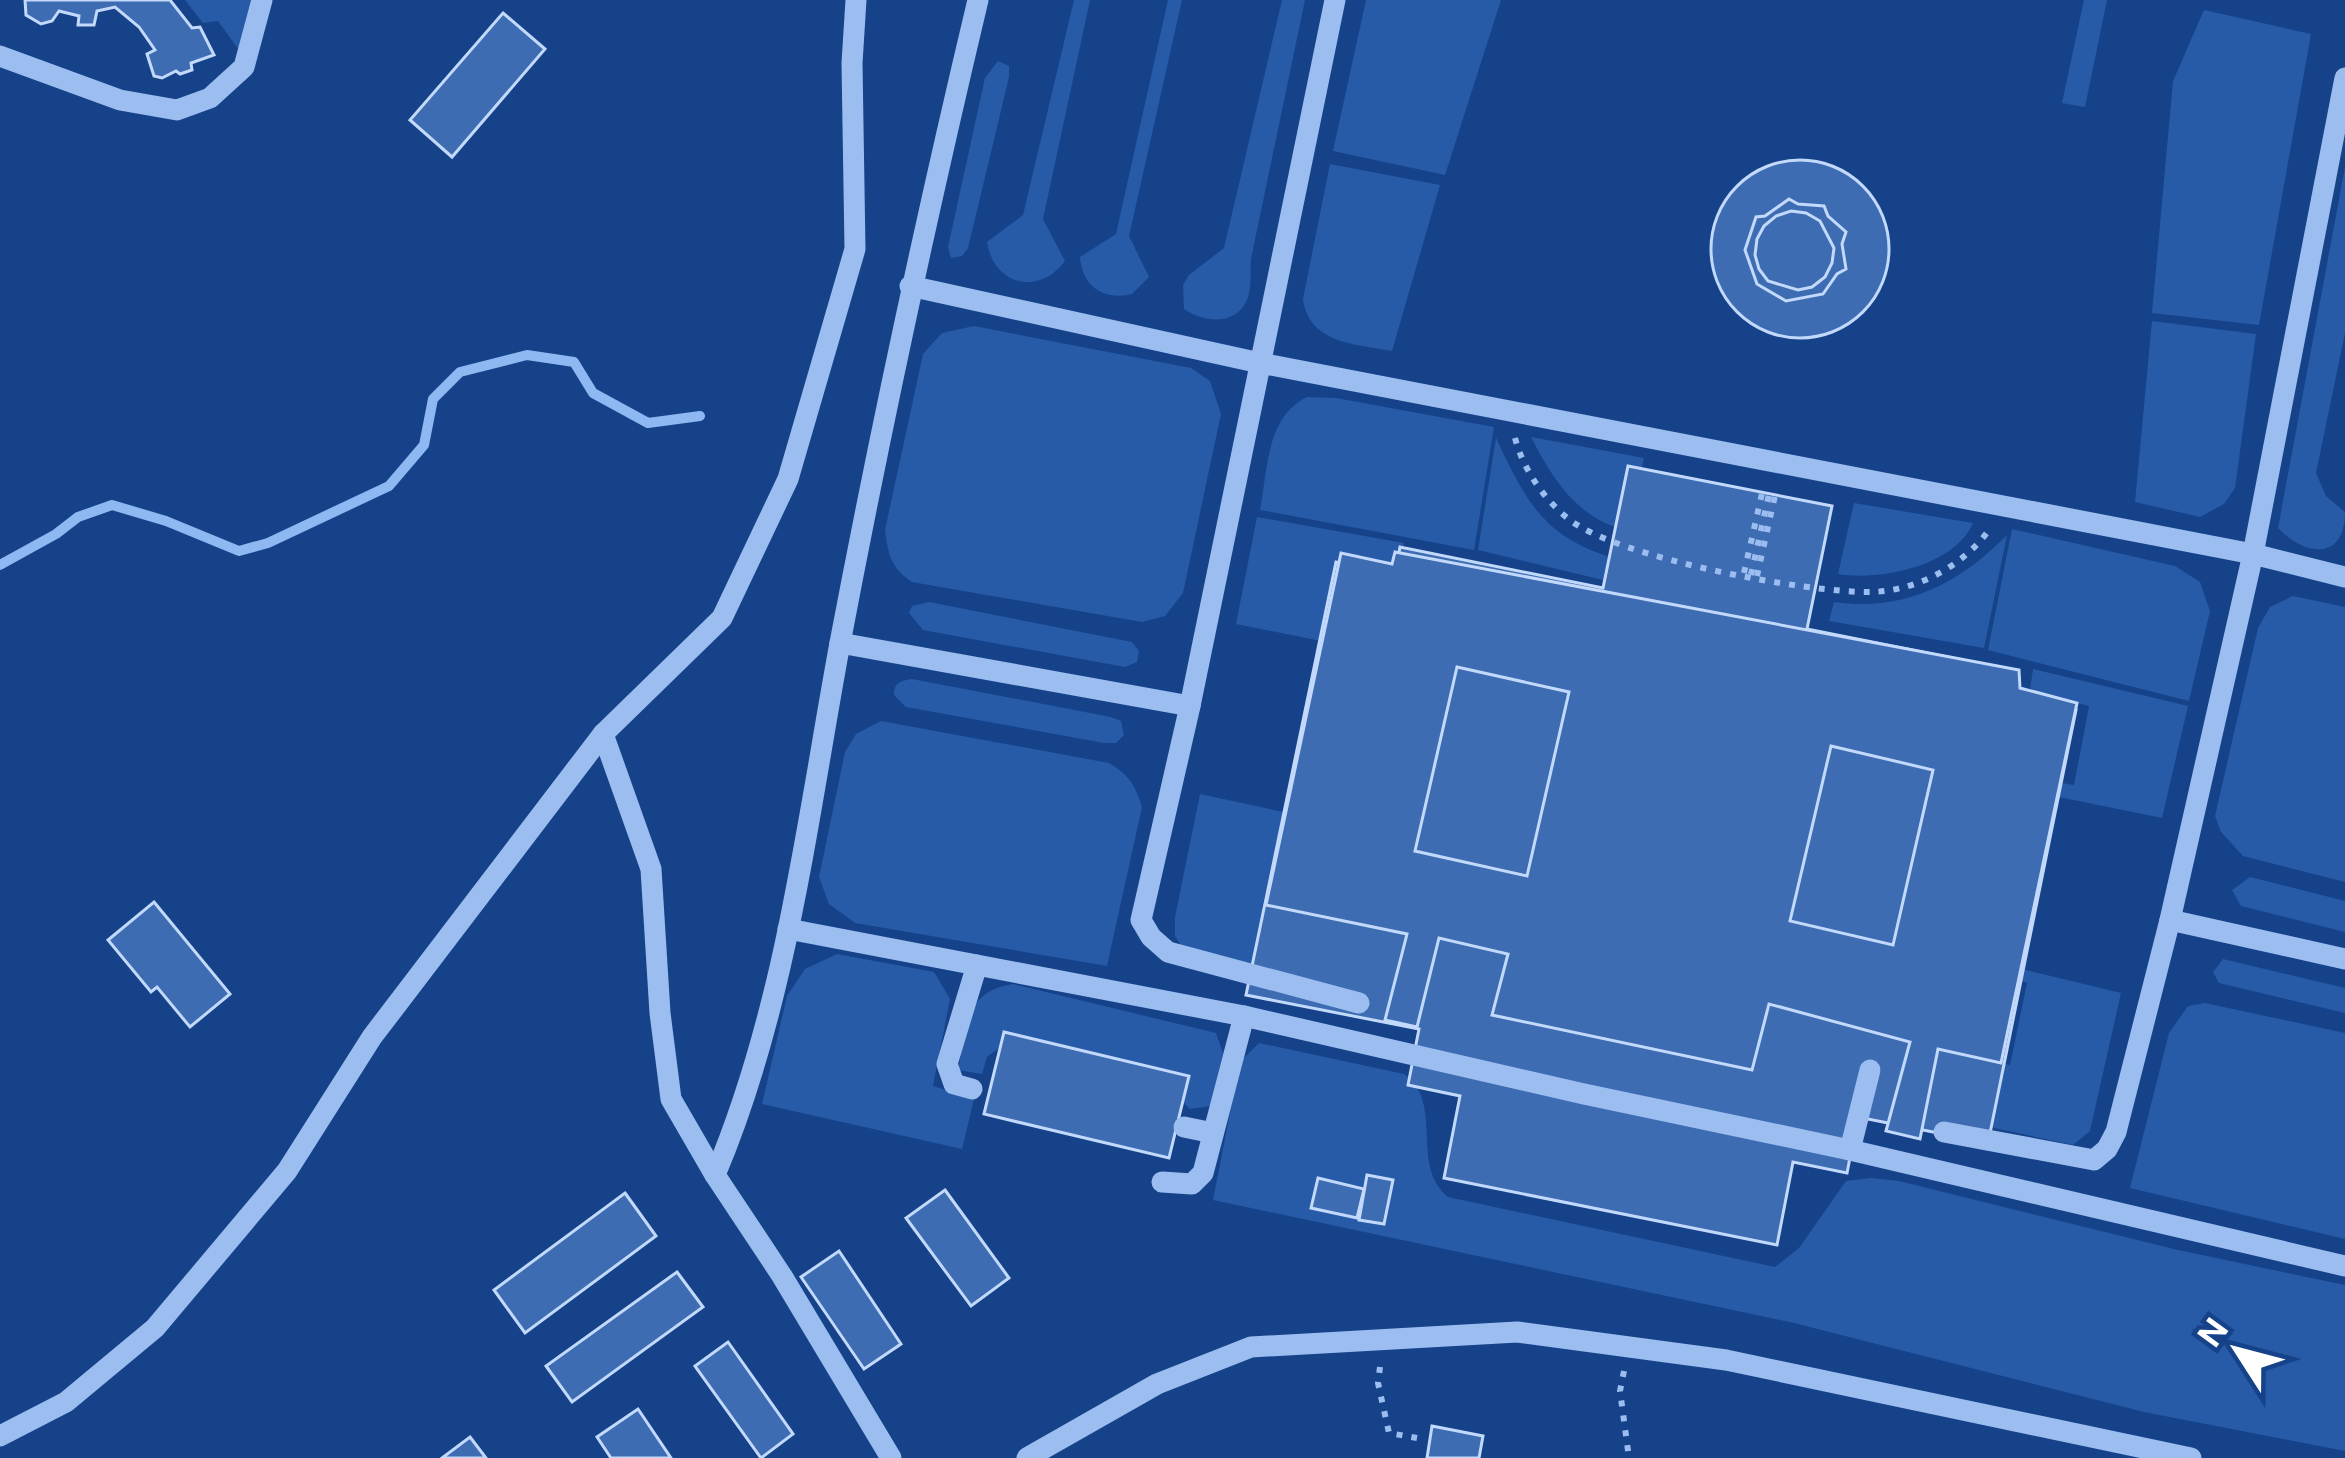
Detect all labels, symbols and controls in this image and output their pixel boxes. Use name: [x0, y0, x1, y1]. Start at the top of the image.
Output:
north arrow: [2177, 1290, 2297, 1410]
text: N: [2190, 1311, 2236, 1354]

